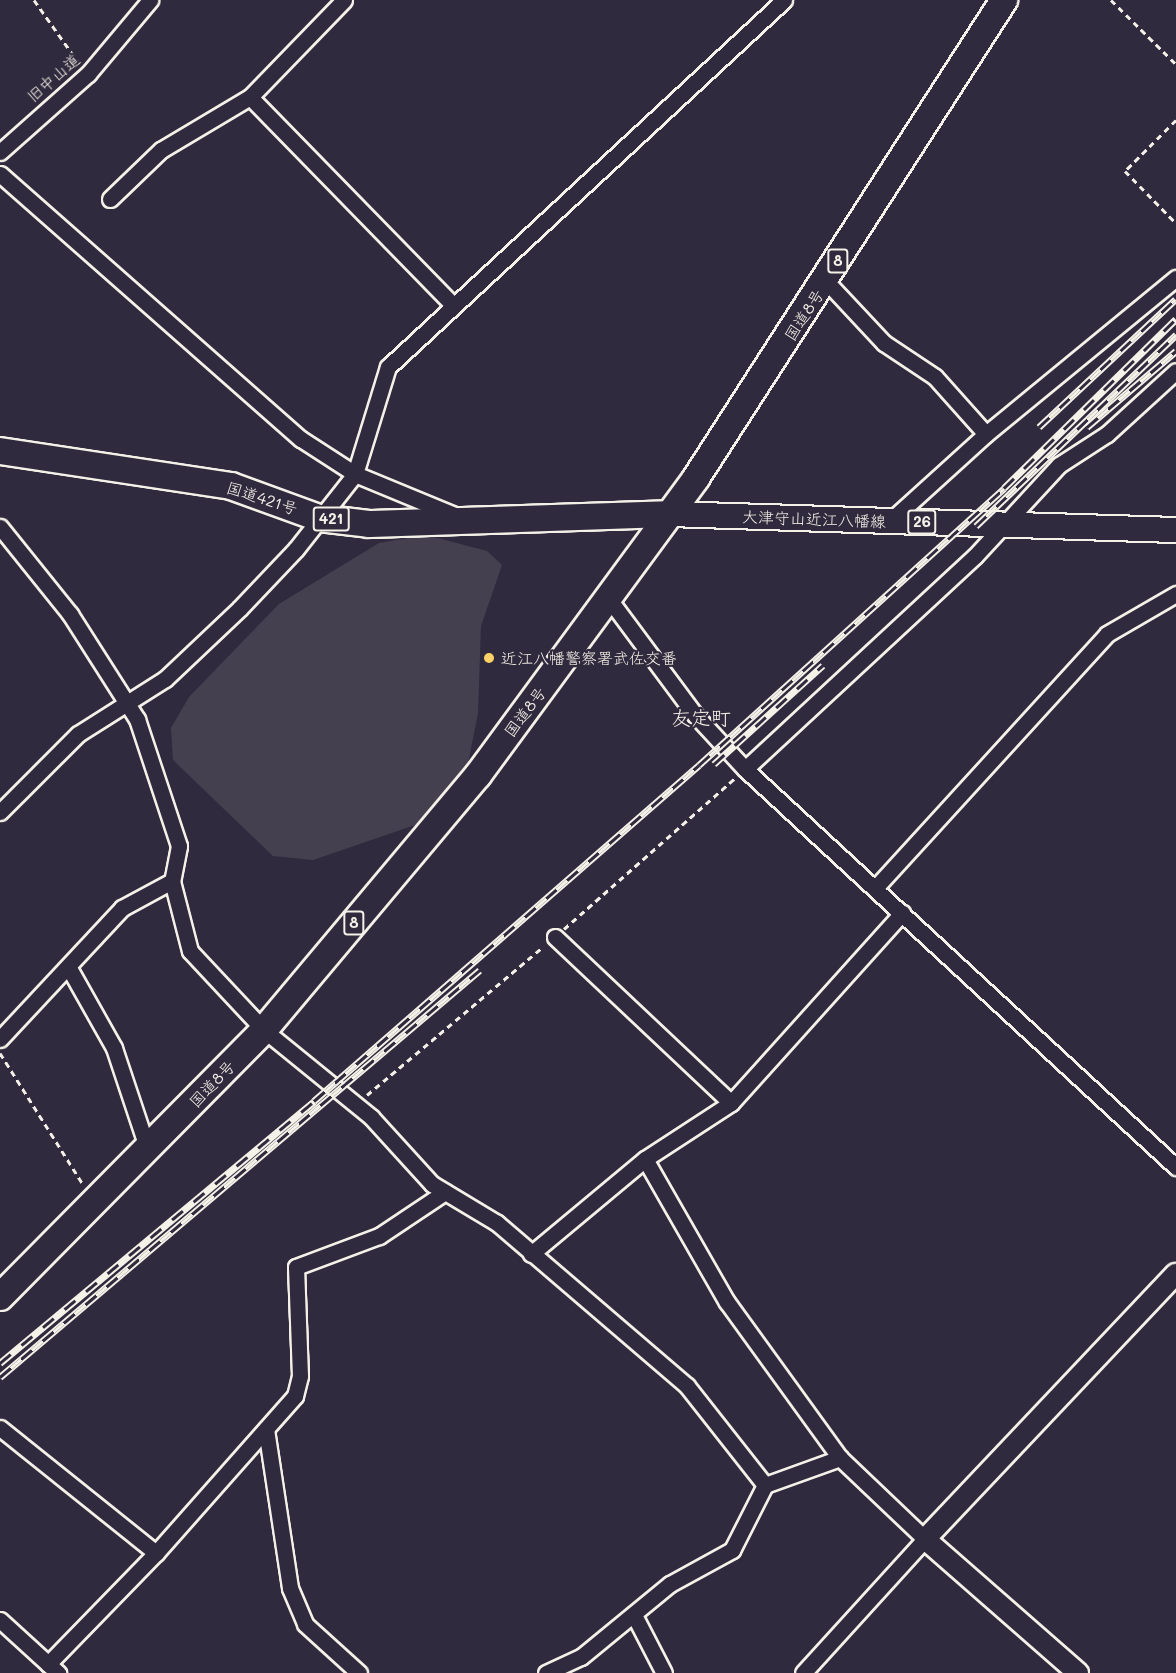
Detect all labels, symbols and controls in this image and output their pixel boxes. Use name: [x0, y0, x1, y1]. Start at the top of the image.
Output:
street label: 旧中山道: [23, 50, 83, 106]
road number: 8: [826, 249, 850, 273]
street label: 国道8号: [780, 286, 828, 344]
street label: 国道421号: [224, 478, 300, 518]
road number: 421: [312, 507, 350, 531]
street label: 大津守山近江八幡線: [742, 507, 886, 531]
road number: 26: [907, 510, 937, 534]
place label: 近江八幡警察署武佐交番: [501, 648, 677, 668]
marker: 近江八幡警察署武佐交番: [482, 651, 496, 665]
street label: 国道8号: [500, 683, 550, 741]
district label: 友定町: [671, 705, 731, 729]
road number: 8: [342, 911, 366, 935]
street label: 国道8号: [185, 1057, 239, 1111]

